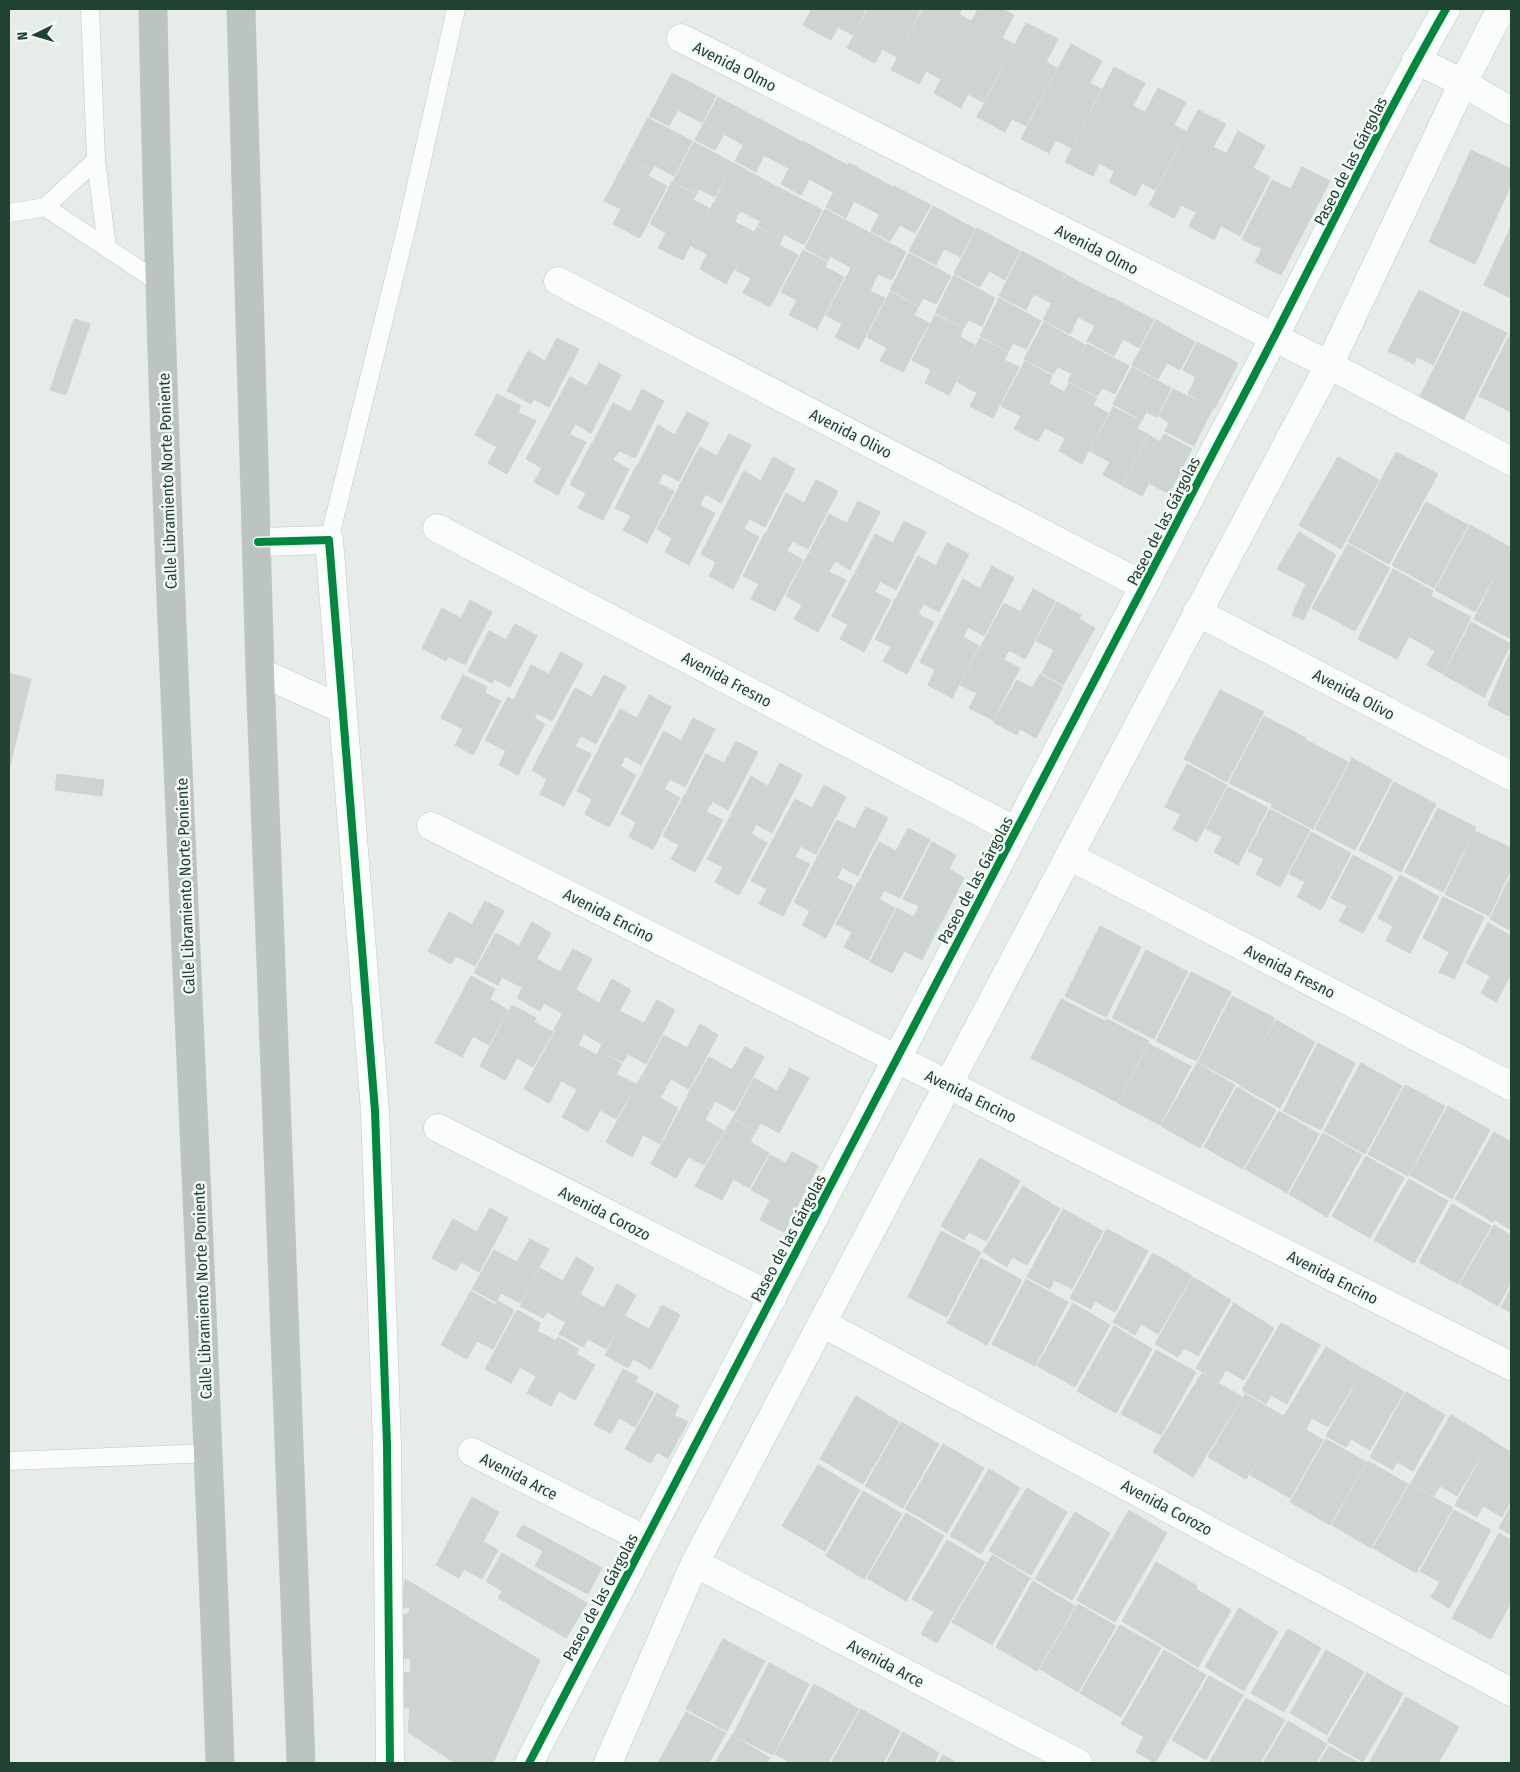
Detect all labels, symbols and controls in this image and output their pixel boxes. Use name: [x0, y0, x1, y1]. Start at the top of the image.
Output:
north arrow: [10, 10, 60, 60]
text: N: [14, 31, 31, 41]
street label: Avenida Olmo: [690, 37, 780, 96]
street label: Paseo de las Gárgolas: [1310, 94, 1391, 229]
street label: Avenida Olmo: [1052, 220, 1142, 279]
street label: Calle Libramiento Norte Poniente: [154, 372, 181, 589]
street label: Avenida Olivo: [806, 405, 895, 462]
street label: Paseo de las Gárgolas: [1123, 454, 1204, 589]
street label: Avenida Fresno: [679, 648, 775, 711]
street label: Avenida Olivo: [1310, 665, 1398, 724]
street label: Calle Libramiento Norte Poniente: [172, 777, 199, 994]
street label: Paseo de las Gárgolas: [934, 813, 1017, 947]
street label: Avenida Encino: [560, 884, 657, 947]
street label: Avenida Fresno: [1241, 940, 1338, 1002]
street label: Avenida Encino: [922, 1066, 1020, 1127]
street label: Paseo de las Gárgolas: [747, 1171, 830, 1305]
street label: Calle Libramiento Norte Poniente: [189, 1182, 216, 1399]
street label: Avenida Corozo: [556, 1182, 654, 1245]
street label: Avenida Encino: [1284, 1246, 1381, 1309]
street label: Avenida Arce: [477, 1449, 561, 1504]
street label: Avenida Corozo: [1118, 1476, 1216, 1539]
street label: Paseo de las Gárgolas: [559, 1530, 642, 1664]
street label: Avenida Arce: [844, 1635, 927, 1692]

